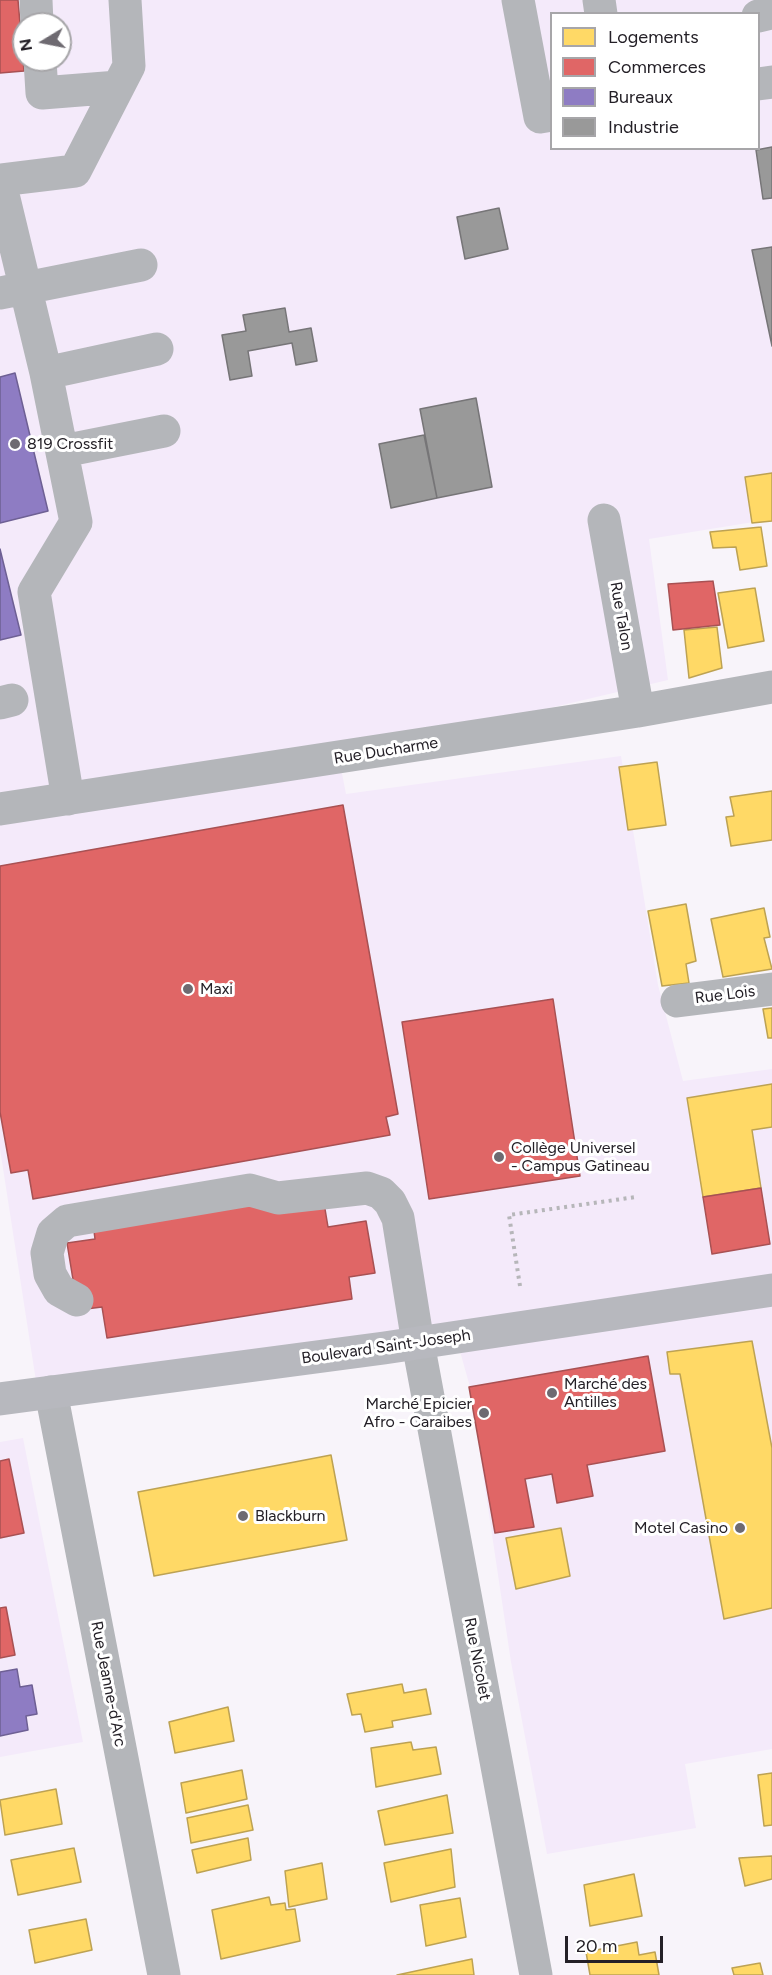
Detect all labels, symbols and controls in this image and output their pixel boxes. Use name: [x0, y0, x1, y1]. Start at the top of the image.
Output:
north arrow: [12, 12, 72, 72]
legend: [550, 12, 760, 150]
text: Logements: [608, 26, 699, 48]
text: N: [15, 37, 36, 53]
text: Commerces: [608, 56, 706, 78]
text: Bureaux: [608, 86, 673, 108]
text: Industrie: [608, 116, 679, 138]
place label: 819 Crossfit: [27, 434, 113, 454]
marker: 819 Crossfit: [8, 437, 22, 451]
street label: Rue Talon: [606, 580, 636, 652]
street label: Rue Ducharme: [333, 733, 439, 769]
place label: Maxi: [200, 979, 233, 999]
marker: Maxi: [181, 982, 195, 996]
street label: Rue Lois: [694, 982, 756, 1008]
place label: Collège Universel - Campus Gatineau: [511, 1138, 650, 1176]
marker: Collège Universel - Campus Gatineau: [492, 1150, 506, 1164]
street label: Boulevard Saint-Joseph: [300, 1326, 472, 1368]
place label: Marché des Antilles: [564, 1374, 647, 1412]
marker: Marché des Antilles: [545, 1386, 559, 1400]
place label: Marché Epicier Afro - Caraibes: [363, 1394, 472, 1432]
marker: Marché Epicier Afro - Caraibes: [477, 1406, 491, 1420]
place label: Blackburn: [255, 1506, 326, 1526]
marker: Blackburn: [236, 1509, 250, 1523]
place label: Motel Casino: [634, 1518, 728, 1538]
marker: Motel Casino: [733, 1521, 747, 1535]
street label: Rue Nicolet: [460, 1616, 494, 1702]
street label: Rue Jeanne-d'Arc: [86, 1620, 130, 1748]
scale bar: [568, 1924, 666, 1962]
text: 20 m: [576, 1935, 617, 1957]

